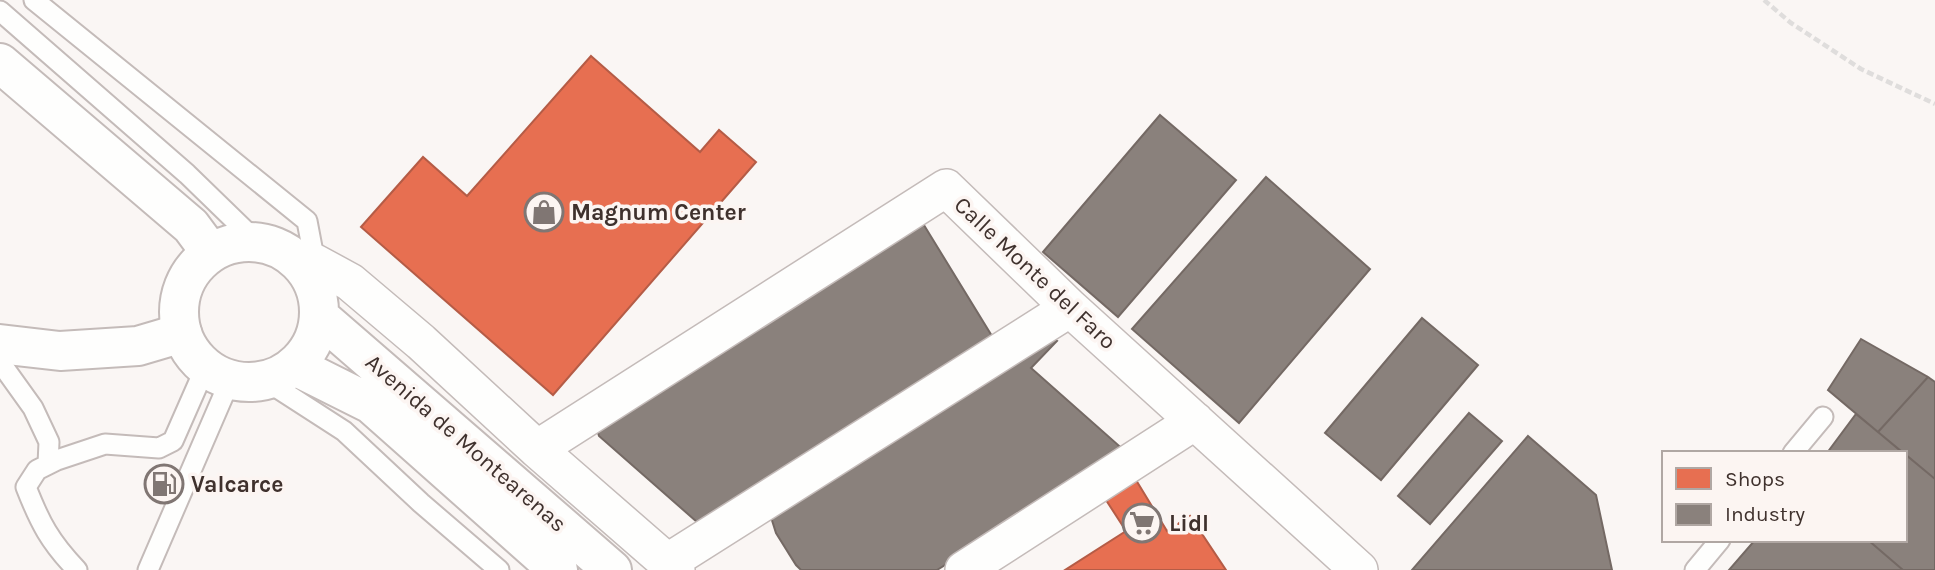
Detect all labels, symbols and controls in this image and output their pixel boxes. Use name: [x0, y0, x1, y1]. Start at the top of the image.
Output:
shop icon: Magnum Center: [523, 191, 565, 233]
street label: Calle Monte del Faro: [949, 191, 1121, 355]
place label: Magnum Center: [571, 199, 746, 226]
street label: Avenida de Montearenas: [360, 348, 572, 538]
legend: [1662, 451, 1907, 542]
fuel station icon: Valcarce: [143, 463, 185, 505]
text: Shops: [1725, 467, 1785, 491]
place label: Valcarce: [191, 471, 283, 498]
supermarket icon: Lidl: [1121, 502, 1163, 544]
text: Industry: [1725, 502, 1805, 526]
place label: Lidl: [1169, 510, 1209, 537]

